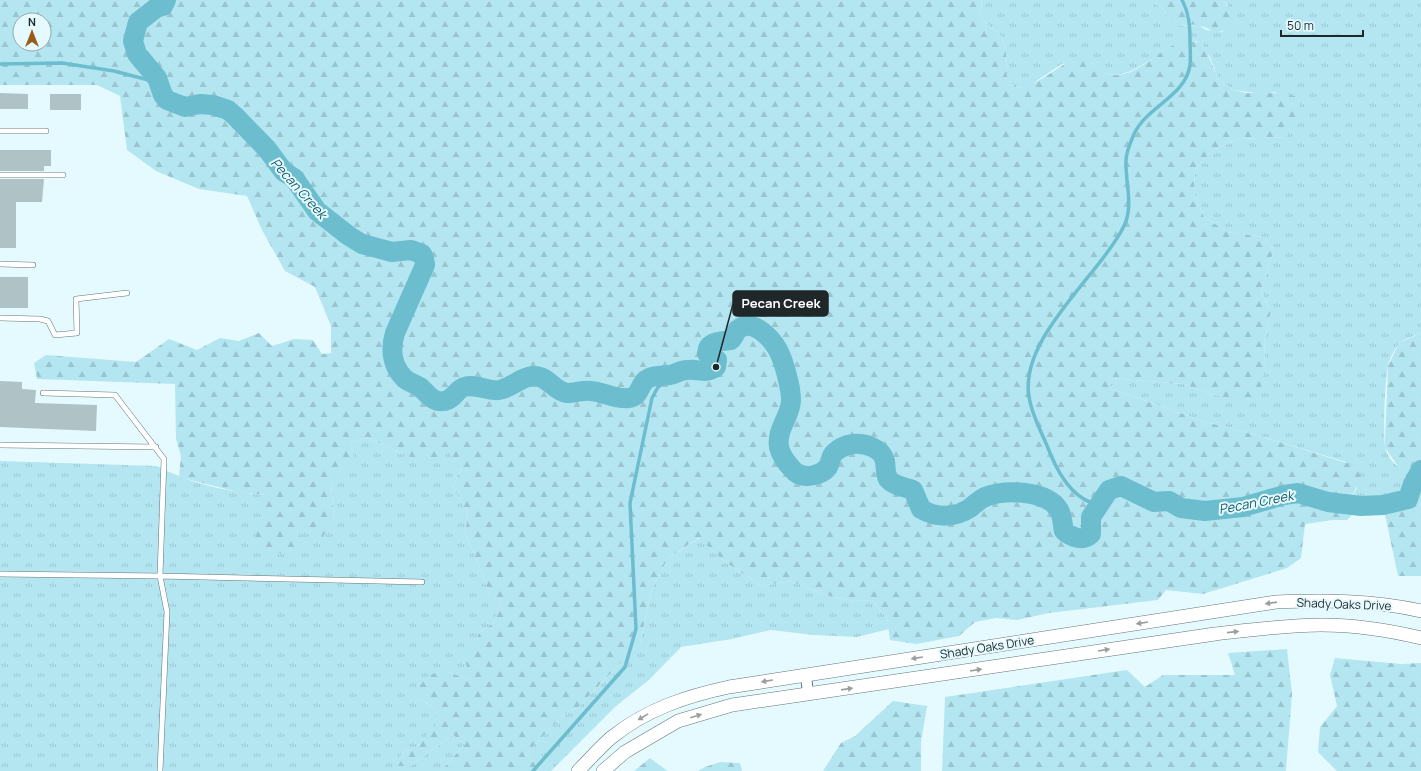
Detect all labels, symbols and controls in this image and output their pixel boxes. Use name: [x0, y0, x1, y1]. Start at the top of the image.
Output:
north arrow: [12, 12, 52, 52]
scale bar: [1281, 12, 1363, 38]
text: N: [28, 14, 36, 29]
text: 50 m: [1287, 17, 1314, 34]
water label: Pecan Creek: [267, 154, 333, 224]
callout: Pecan Creek: [733, 291, 828, 316]
text: Pecan Creek: [742, 294, 821, 312]
water label: Pecan Creek: [1217, 485, 1297, 518]
street label: Shady Oaks Drive: [1296, 594, 1392, 614]
one-way arrow: [1265, 600, 1277, 606]
one-way arrow: [1136, 620, 1148, 626]
one-way arrow: [1227, 629, 1239, 635]
street label: Shady Oaks Drive: [939, 631, 1035, 663]
one-way arrow: [1098, 647, 1110, 653]
one-way arrow: [911, 655, 923, 661]
one-way arrow: [970, 667, 982, 673]
one-way arrow: [761, 678, 773, 684]
one-way arrow: [841, 686, 853, 692]
one-way arrow: [638, 713, 648, 721]
one-way arrow: [690, 713, 702, 719]

